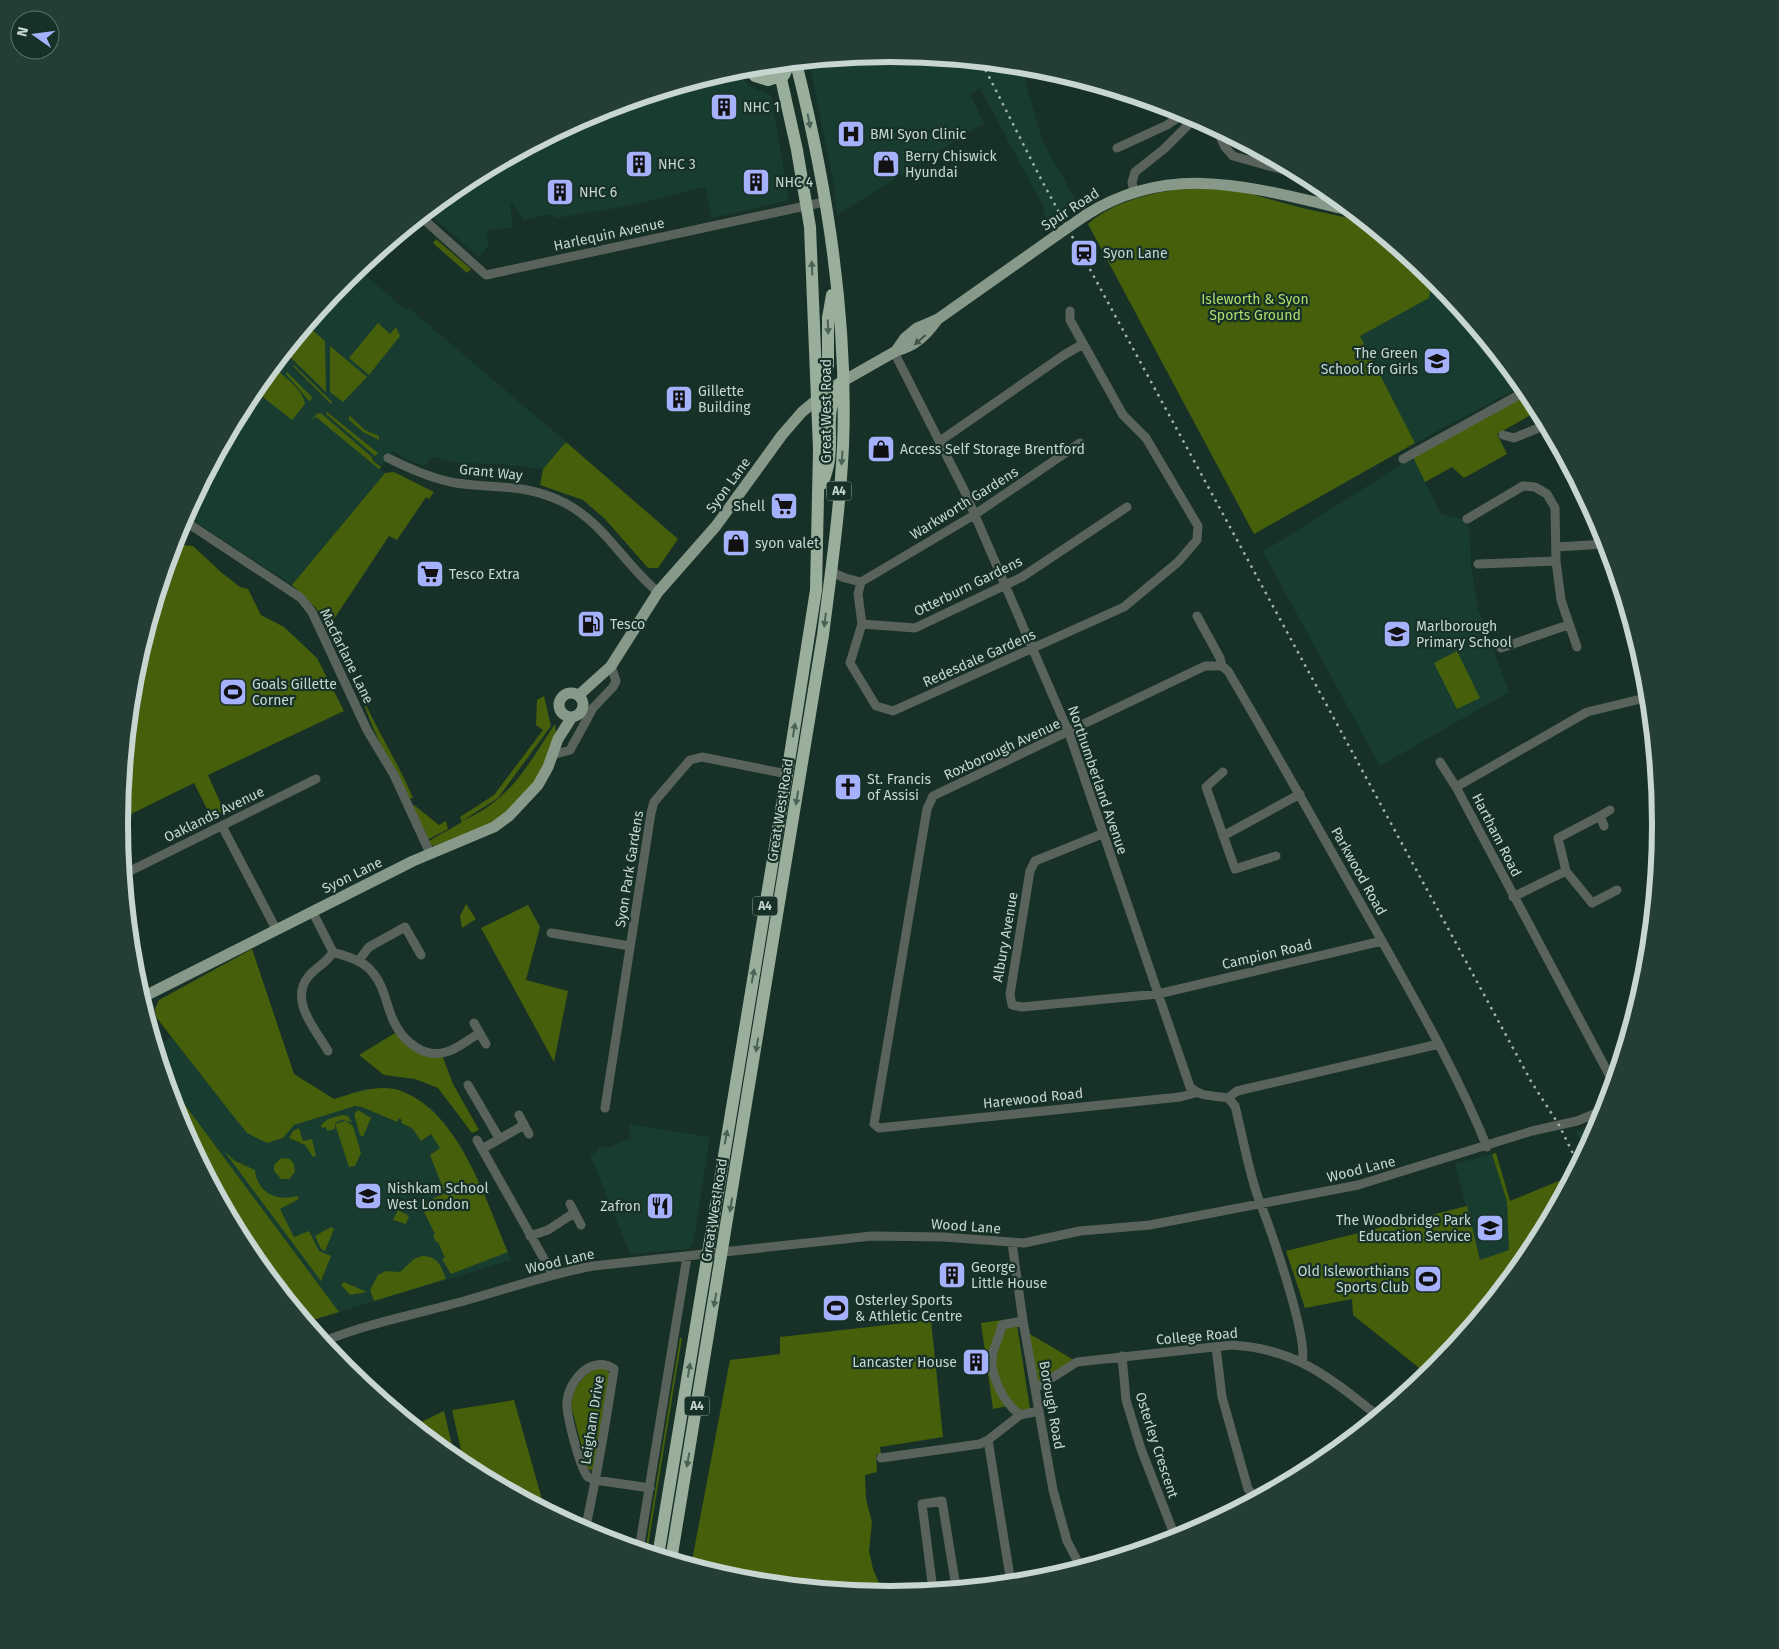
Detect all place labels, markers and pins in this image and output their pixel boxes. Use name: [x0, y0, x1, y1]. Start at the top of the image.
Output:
building icon: NHC 1: [709, 92, 739, 122]
place label: NHC 1: [743, 99, 780, 116]
hospital icon: BMI Syon Clinic: [836, 119, 866, 149]
place label: BMI Syon Clinic: [870, 126, 967, 143]
place label: Berry Chiswick Hyundai: [905, 148, 998, 181]
building icon: NHC 3: [624, 149, 654, 179]
shop icon: Berry Chiswick Hyundai: [871, 149, 901, 179]
place label: NHC 3: [658, 156, 696, 173]
building icon: NHC 4: [741, 167, 771, 197]
place label: NHC 4: [775, 174, 814, 191]
building icon: NHC 6: [545, 177, 575, 207]
place label: NHC 6: [579, 184, 617, 201]
station icon: Syon Lane: [1069, 238, 1099, 268]
place label: Syon Lane: [1103, 245, 1168, 262]
place label: The Green School for Girls: [1321, 345, 1418, 378]
school or university icon: The Green School for Girls: [1422, 346, 1452, 376]
place label: Gillette Building: [698, 383, 751, 416]
building icon: Gillette Building: [664, 384, 694, 414]
shop icon: Access Self Storage Brentford: [866, 434, 896, 464]
place label: Access Self Storage Brentford: [900, 441, 1085, 458]
supermarket icon: Shell: [769, 491, 799, 521]
place label: Shell: [733, 498, 765, 515]
shop icon: syon valet: [721, 528, 751, 558]
place label: syon valet: [755, 535, 820, 552]
supermarket icon: Tesco Extra: [415, 559, 445, 589]
place label: Tesco Extra: [449, 566, 520, 583]
fuel station icon: Tesco: [576, 609, 606, 639]
place label: Tesco: [610, 616, 645, 633]
place label: Marlborough Primary School: [1416, 618, 1512, 651]
school or university icon: Marlborough Primary School: [1382, 619, 1412, 649]
place label: Goals Gillette Corner: [252, 676, 337, 709]
sports icon: Goals Gillette Corner: [218, 677, 248, 707]
place label: St. Francis of Assisi: [867, 771, 932, 804]
church icon: St. Francis of Assisi: [833, 772, 863, 802]
place label: Nishkam School West London: [387, 1180, 489, 1213]
school or university icon: Nishkam School West London: [353, 1181, 383, 1211]
restaurant icon: Zafron: [645, 1191, 675, 1221]
place label: Zafron: [600, 1198, 641, 1215]
place label: The Woodbridge Park Education Service: [1336, 1212, 1472, 1245]
school or university icon: The Woodbridge Park Education Service: [1475, 1213, 1505, 1243]
place label: George Little House: [971, 1259, 1047, 1292]
building icon: George Little House: [937, 1260, 967, 1290]
place label: Old Isleworthians Sports Club: [1298, 1263, 1409, 1296]
sports icon: Old Isleworthians Sports Club: [1413, 1264, 1443, 1294]
place label: Osterley Sports & Athletic Centre: [855, 1292, 962, 1325]
sports icon: Osterley Sports & Athletic Centre: [821, 1293, 851, 1323]
building icon: Lancaster House: [961, 1347, 991, 1377]
place label: Lancaster House: [852, 1354, 957, 1371]

